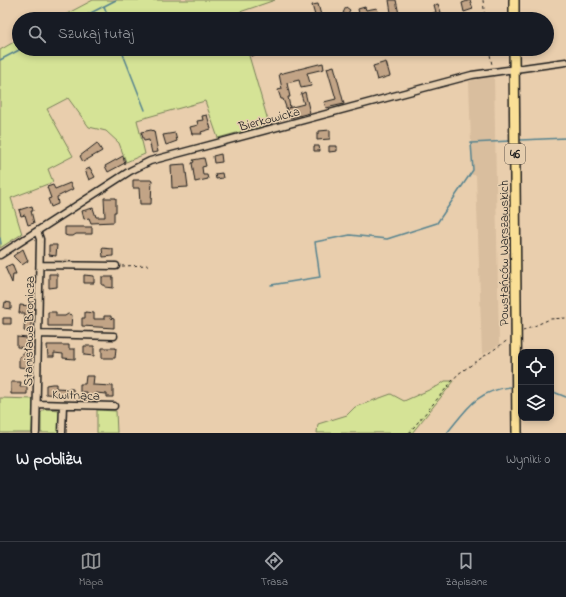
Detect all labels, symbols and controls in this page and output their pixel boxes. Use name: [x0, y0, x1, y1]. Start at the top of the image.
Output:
search box: [12, 12, 554, 56]
icon: search: [26, 23, 48, 45]
text: Szukaj tutaj: [58, 23, 134, 45]
street label: Bierkowicka: [236, 102, 302, 137]
road number: 46: [505, 144, 525, 164]
street label: Powstańców Warszawskich: [495, 180, 514, 326]
street label: Stanisława Bronicza: [19, 276, 40, 386]
map controls: [518, 349, 554, 421]
button: locate: [518, 349, 554, 385]
street label: Kwitnąca: [52, 385, 100, 406]
button: layers: [518, 385, 554, 421]
text: W pobliżu: [16, 447, 82, 472]
text: Wyniki: 0: [506, 450, 550, 469]
tab: Mapa: [79, 550, 103, 590]
tab: Trasa: [261, 550, 288, 590]
tab: Zapisane: [445, 550, 487, 590]

